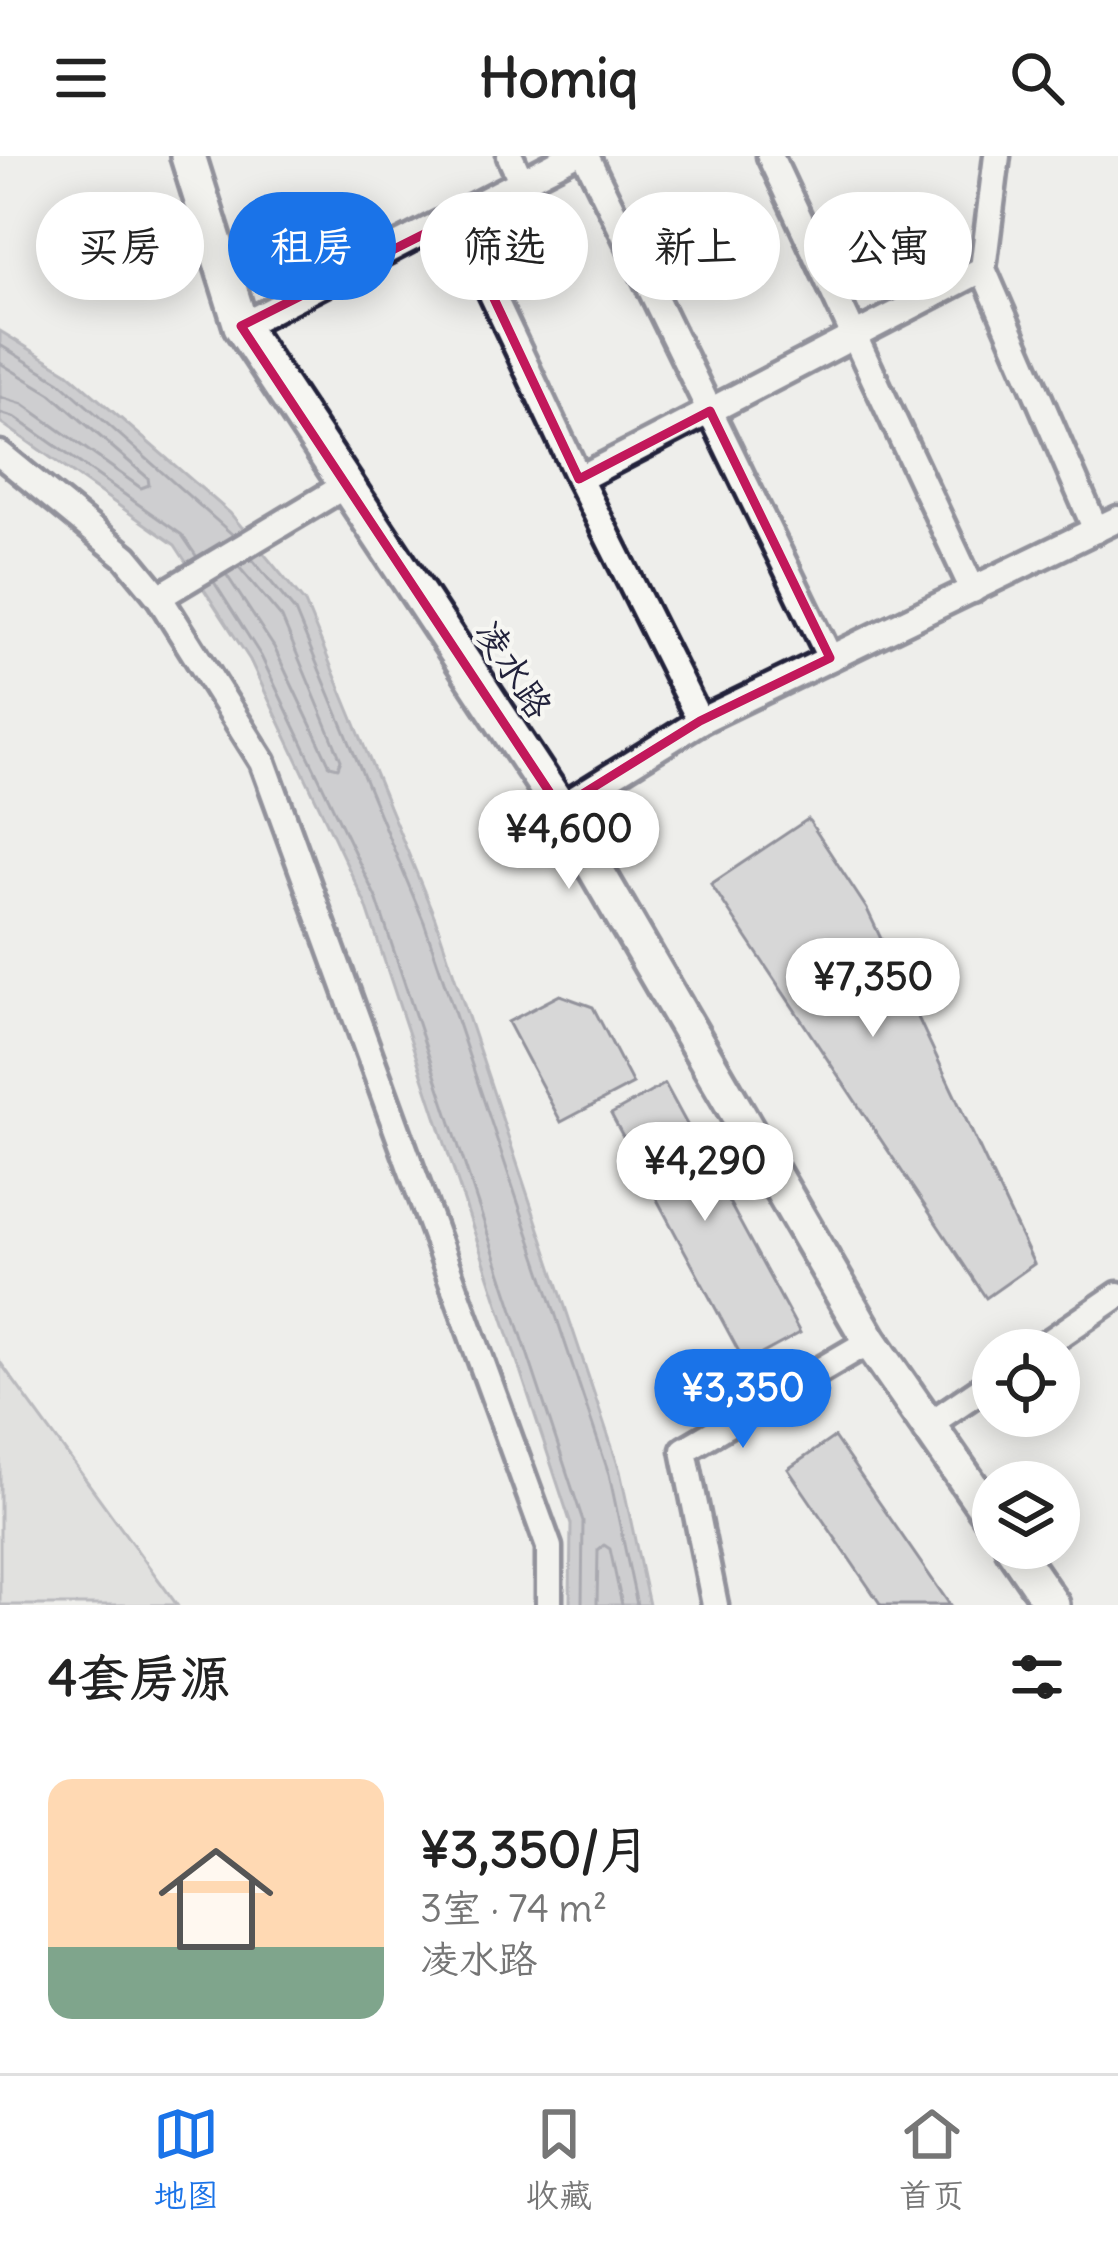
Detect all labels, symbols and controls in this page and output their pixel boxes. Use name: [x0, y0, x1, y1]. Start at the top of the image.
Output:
text: Homiq: [480, 44, 638, 112]
icon: menu: [48, 45, 114, 111]
icon: search: [1004, 45, 1070, 111]
chip: 买房: [36, 192, 204, 300]
chip: 租房: [228, 192, 396, 300]
chip: 筛选: [420, 192, 588, 300]
chip: 新上: [612, 192, 780, 300]
chip: 公寓: [804, 192, 972, 300]
street label: 凌水路: [465, 612, 562, 727]
pin: ¥4,600: [471, 790, 667, 892]
text: ¥4,600: [505, 804, 633, 853]
pin: ¥7,350: [775, 938, 971, 1040]
text: ¥7,350: [813, 952, 933, 1001]
pin: ¥4,290: [607, 1122, 803, 1224]
text: ¥4,290: [643, 1136, 767, 1185]
map controls: [972, 1329, 1080, 1569]
button: locate: [972, 1329, 1080, 1437]
pin: ¥3,350: [645, 1349, 841, 1451]
text: ¥3,350: [681, 1363, 805, 1412]
button: layers: [972, 1461, 1080, 1569]
icon: filters: [1004, 1644, 1070, 1710]
text: 4套房源: [48, 1646, 230, 1710]
text: ¥3,350/月: [420, 1817, 650, 1881]
icon: home: [144, 1827, 288, 1971]
text: 3室 · 74 m²: [420, 1884, 607, 1933]
text: 凌水路: [420, 1935, 537, 1984]
tab: 地图: [153, 2101, 219, 2216]
tab: 收藏: [526, 2101, 592, 2216]
tab: 首页: [899, 2101, 965, 2216]

